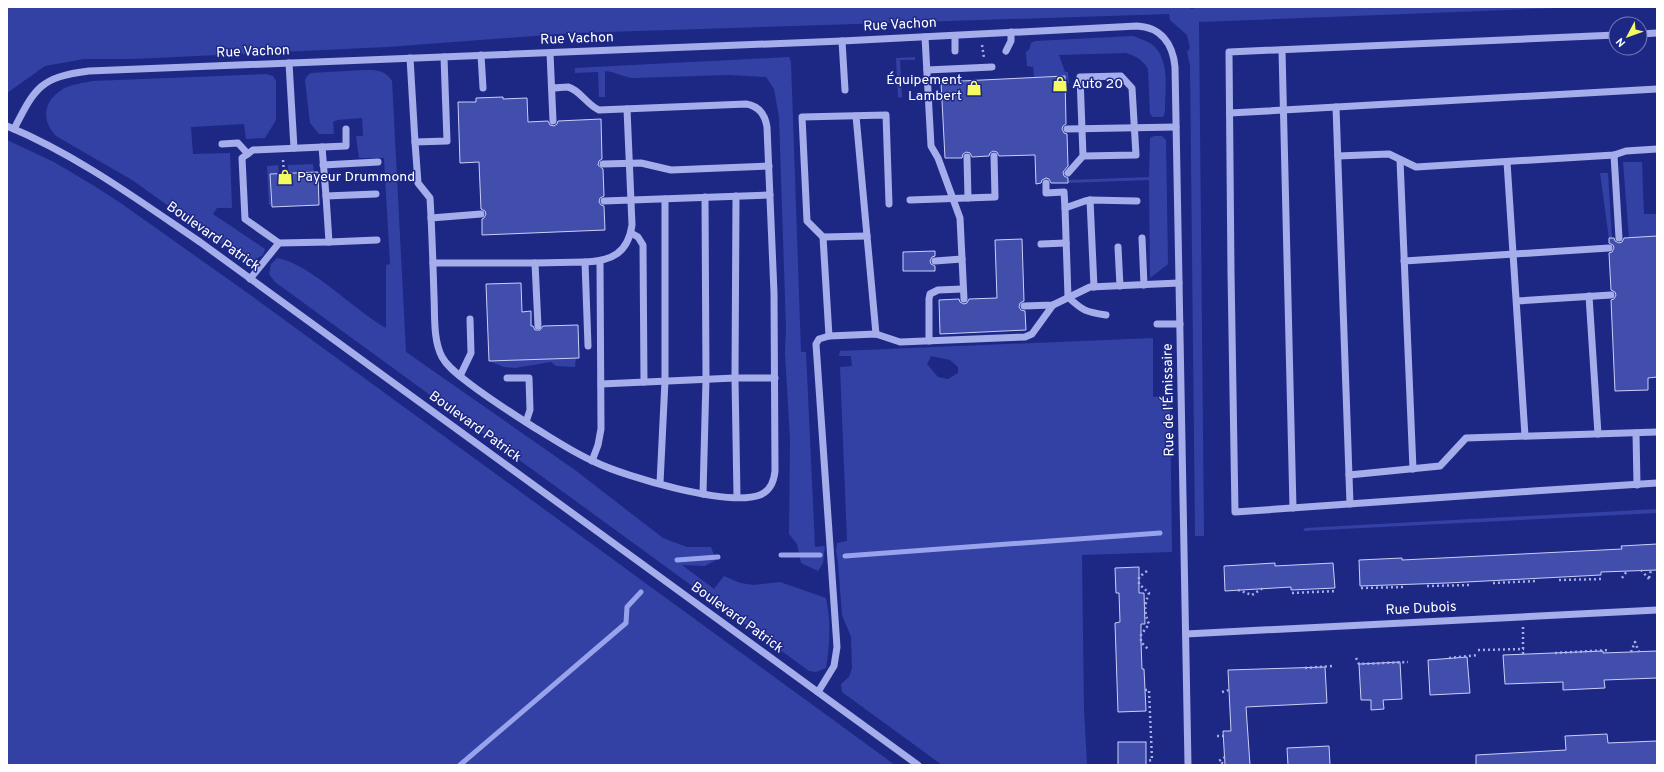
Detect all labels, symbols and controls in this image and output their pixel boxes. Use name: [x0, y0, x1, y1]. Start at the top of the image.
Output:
street label: Rue Vachon: [863, 15, 937, 35]
north arrow: [1608, 16, 1648, 56]
street label: Rue Vachon: [540, 29, 614, 49]
text: N: [1613, 34, 1629, 49]
street label: Rue Vachon: [216, 42, 290, 62]
place label: Équipement Lambert: [886, 71, 962, 105]
shop icon: Auto 20: [1051, 75, 1069, 93]
place label: Auto 20: [1072, 76, 1123, 93]
shop icon: Équipement Lambert: [965, 79, 983, 97]
shop icon: Payeur Drummond: [276, 168, 294, 186]
place label: Payeur Drummond: [297, 169, 415, 186]
street label: Boulevard Patrick: [163, 198, 263, 276]
street label: Rue de l'Émissaire: [1159, 343, 1178, 457]
street label: Boulevard Patrick: [425, 388, 525, 466]
street label: Boulevard Patrick: [687, 579, 787, 657]
street label: Rue Dubois: [1385, 599, 1457, 619]

